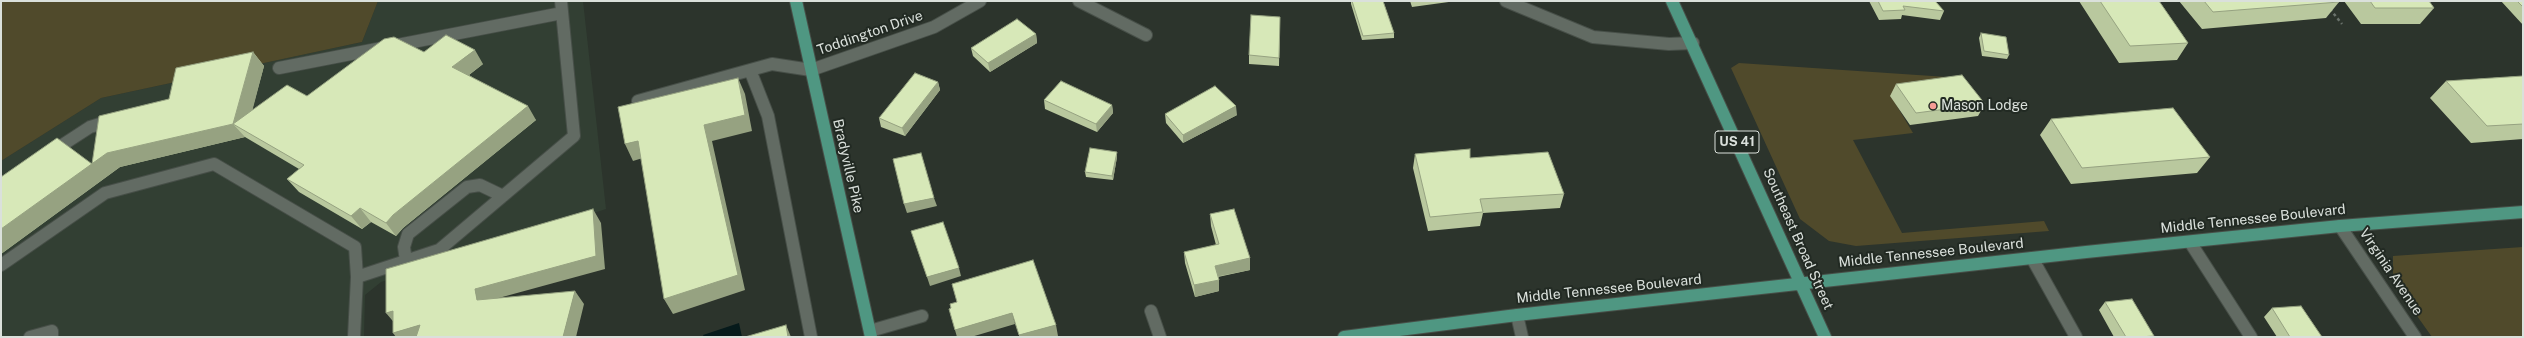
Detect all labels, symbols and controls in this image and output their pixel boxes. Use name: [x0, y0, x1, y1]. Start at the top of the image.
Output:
street label: Toddington Drive: [815, 7, 925, 59]
place label: Mason Lodge: [1941, 98, 2028, 114]
marker: Mason Lodge: [1928, 101, 1938, 111]
street label: Bradyville Pike: [829, 117, 867, 215]
road number: US 41: [1715, 131, 1759, 153]
street label: Southeast Broad Street: [1759, 166, 1837, 312]
street label: Middle Tennessee Boulevard: [2160, 201, 2346, 237]
street label: Virginia Avenue: [2356, 225, 2426, 319]
street label: Middle Tennessee Boulevard: [1838, 235, 2024, 271]
street label: Middle Tennessee Boulevard: [1516, 271, 1702, 307]

